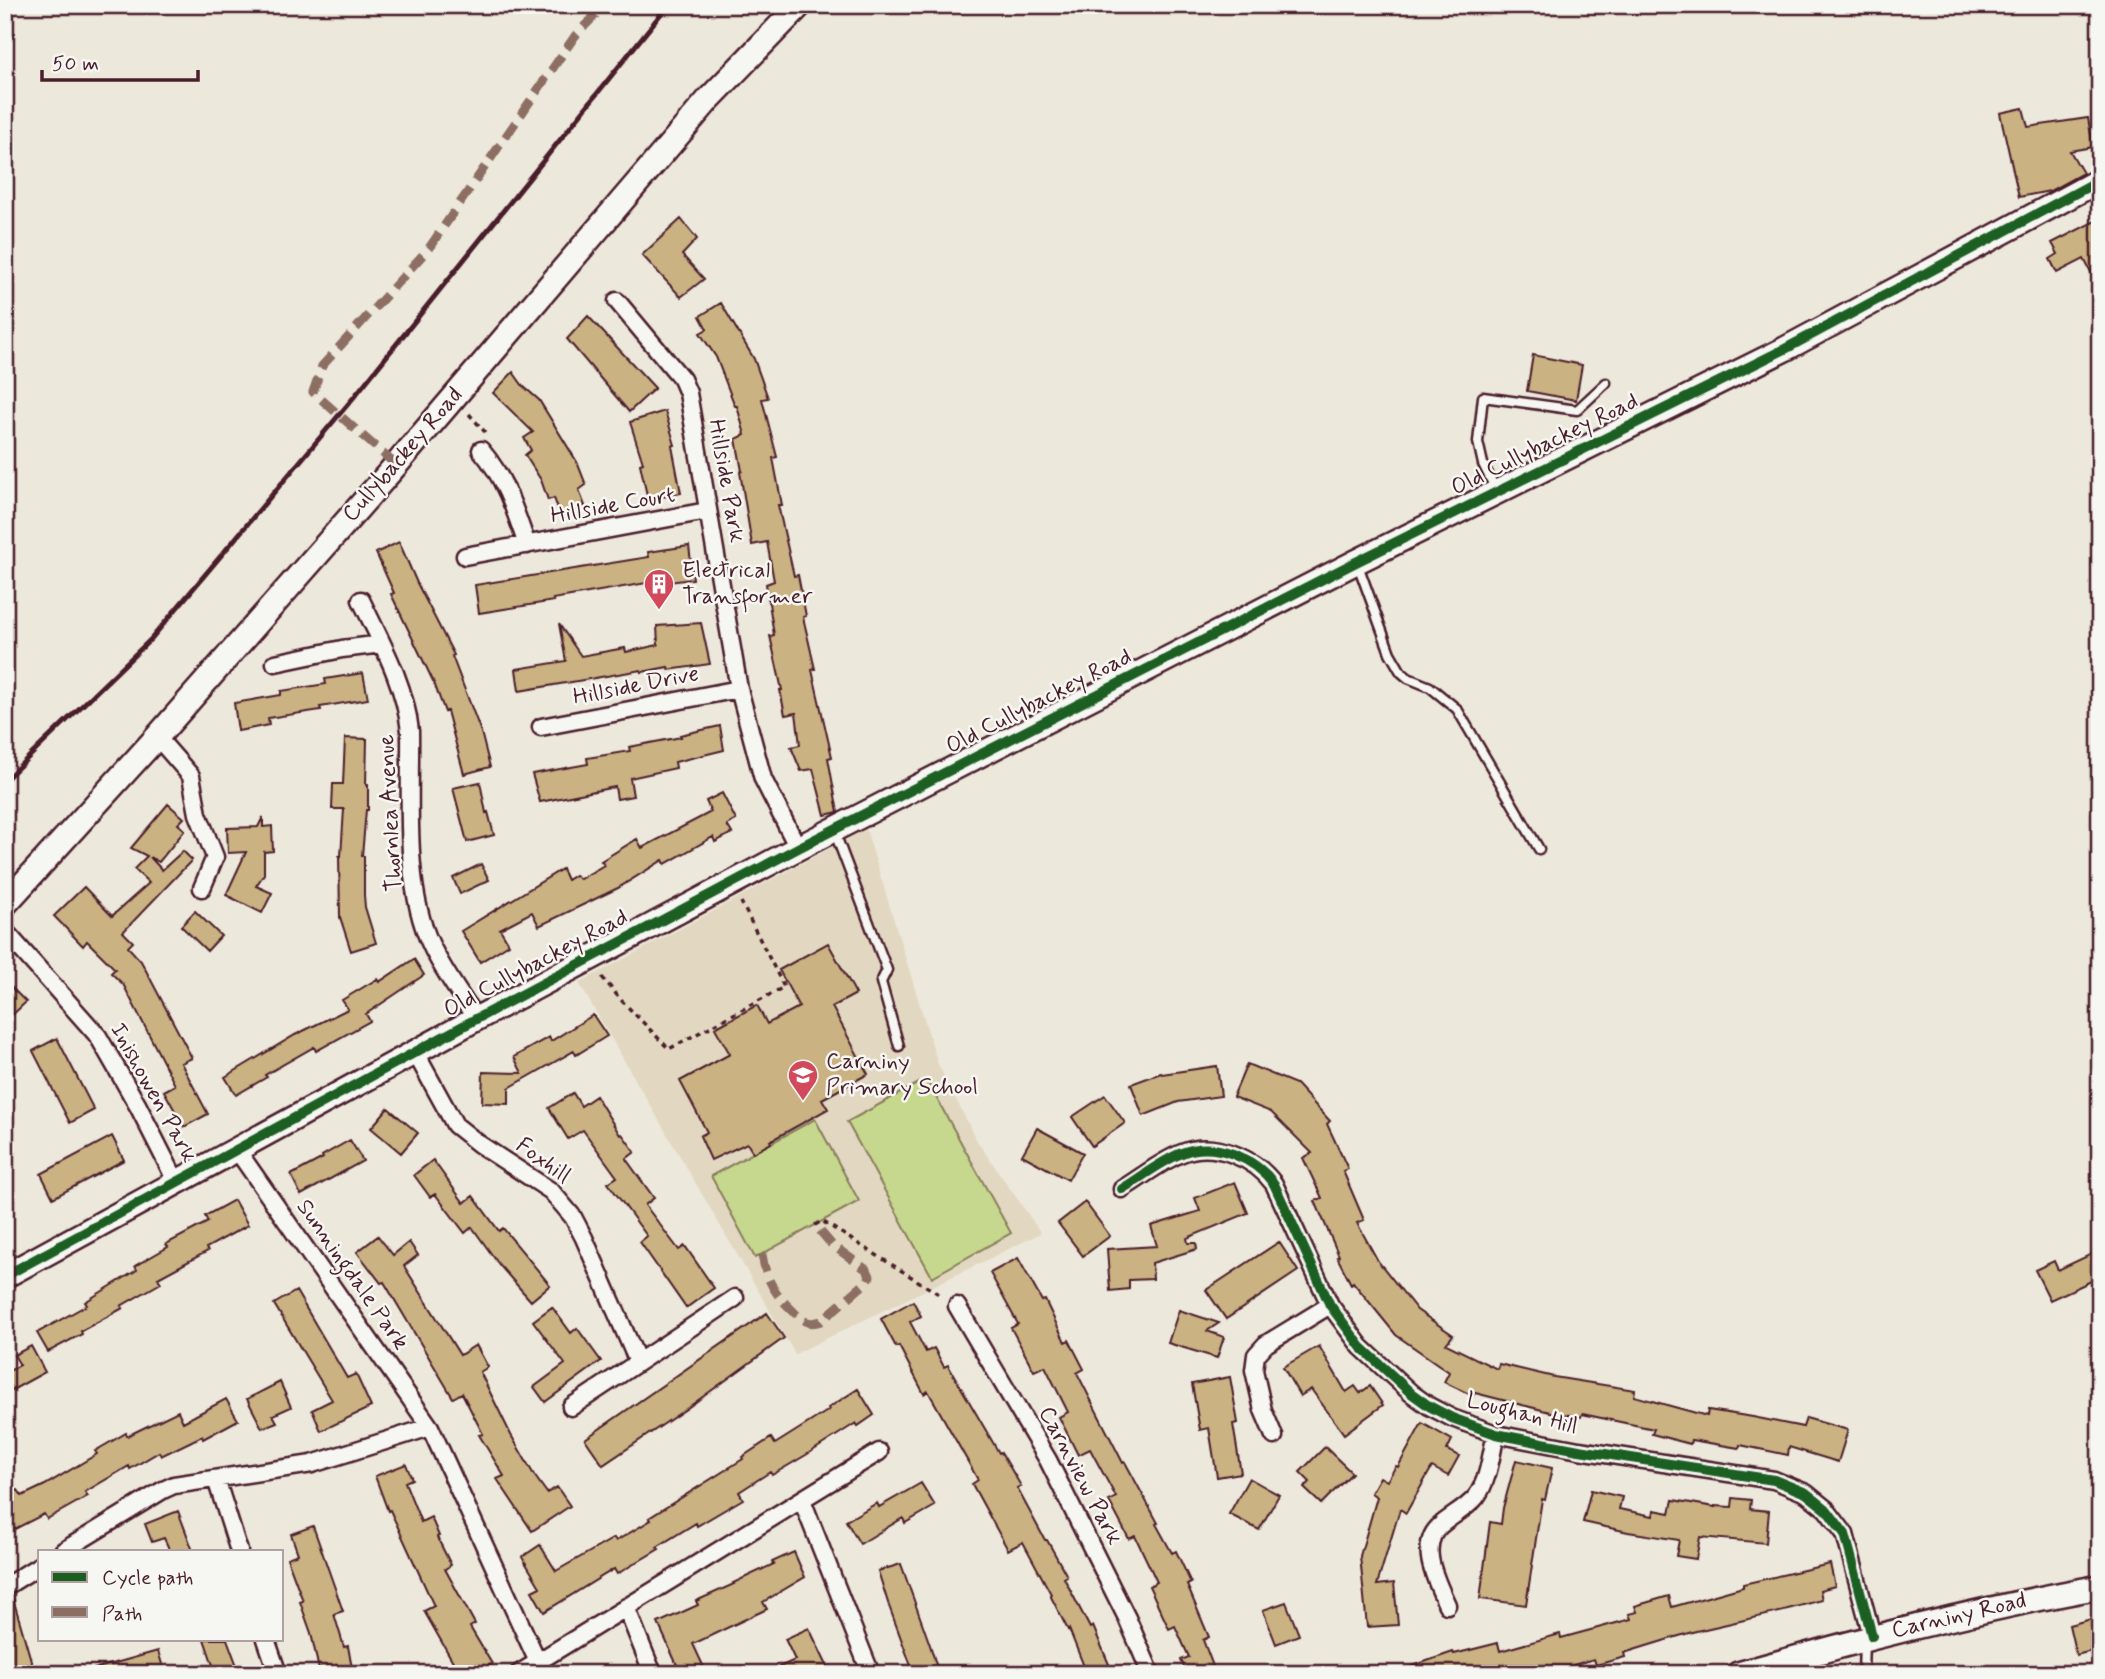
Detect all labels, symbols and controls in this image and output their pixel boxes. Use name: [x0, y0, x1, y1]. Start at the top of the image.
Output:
scale bar: [42, 38, 198, 82]
text: 50 m: [52, 50, 99, 78]
street label: Cullybackey Road: [336, 381, 470, 529]
street label: Old Cullybackey Road: [1446, 387, 1644, 503]
street label: Hillside Park: [700, 417, 752, 545]
street label: Hillside Court: [548, 480, 678, 532]
place label: Electrical Transformer: [682, 556, 813, 613]
building icon: Electrical Transformer: [642, 567, 676, 611]
street label: Old Cullybackey Road: [941, 642, 1137, 762]
street label: Hillside Drive: [570, 659, 702, 713]
street label: Thornlea Avenue: [372, 734, 410, 892]
street label: Old Cullybackey Road: [439, 903, 633, 1025]
street label: Inishowen Park: [102, 1018, 204, 1168]
place label: Carniny Primary School: [826, 1047, 978, 1103]
school or university icon: Carniny Primary School: [786, 1058, 820, 1102]
street label: Foxhill: [510, 1131, 576, 1191]
street label: Sunningdale Park: [287, 1194, 415, 1357]
street label: Loughan Hill: [1463, 1386, 1581, 1444]
street label: Carnview Park: [1031, 1401, 1129, 1551]
legend: [38, 1550, 284, 1640]
text: Cycle path: [102, 1564, 193, 1592]
street label: Carniny Road: [1889, 1586, 2029, 1646]
text: Path: [102, 1600, 142, 1628]

